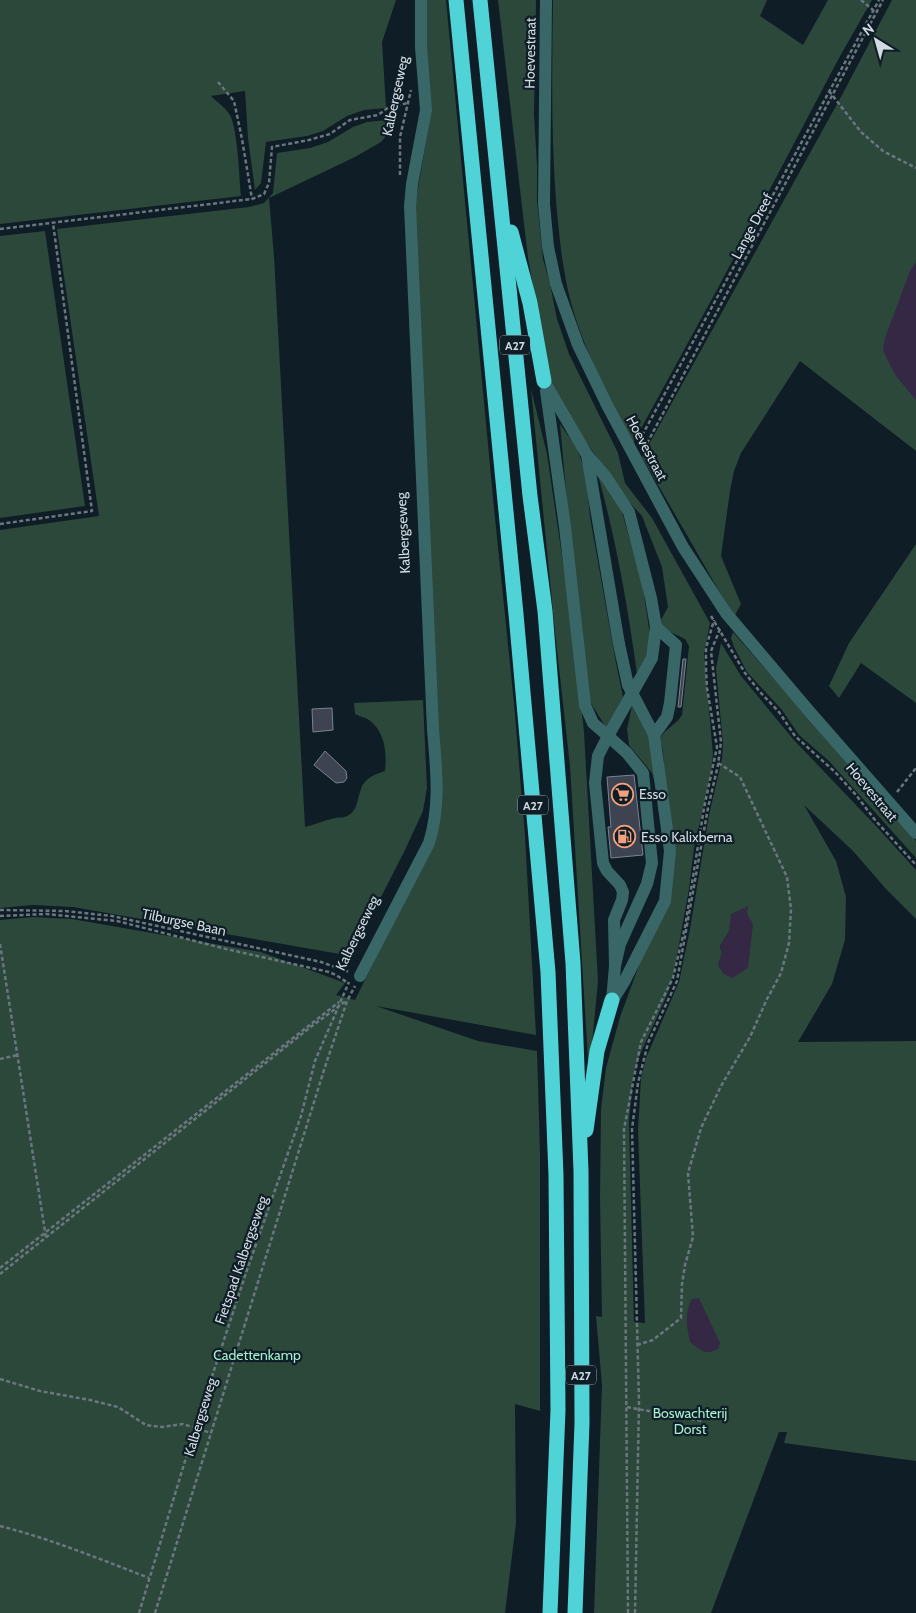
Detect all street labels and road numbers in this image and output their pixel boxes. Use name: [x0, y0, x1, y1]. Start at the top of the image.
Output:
street label: Hoevestraat: [520, 17, 540, 89]
street label: Kalbergseweg: [378, 53, 412, 138]
street label: Lange Dreef: [727, 190, 777, 262]
road number: A27: [500, 336, 530, 354]
street label: Hoevestraat: [622, 412, 672, 484]
street label: Kalbergseweg: [392, 491, 414, 574]
street label: Hoevestraat: [842, 759, 902, 825]
road number: A27: [518, 796, 548, 814]
street label: Kalbergseweg: [331, 892, 383, 974]
street label: Tilburgse Baan: [140, 904, 228, 940]
street label: Fietspad Kalbergseweg: [211, 1192, 272, 1327]
road number: A27: [566, 1366, 596, 1384]
street label: Kalbergseweg: [179, 1374, 221, 1459]

